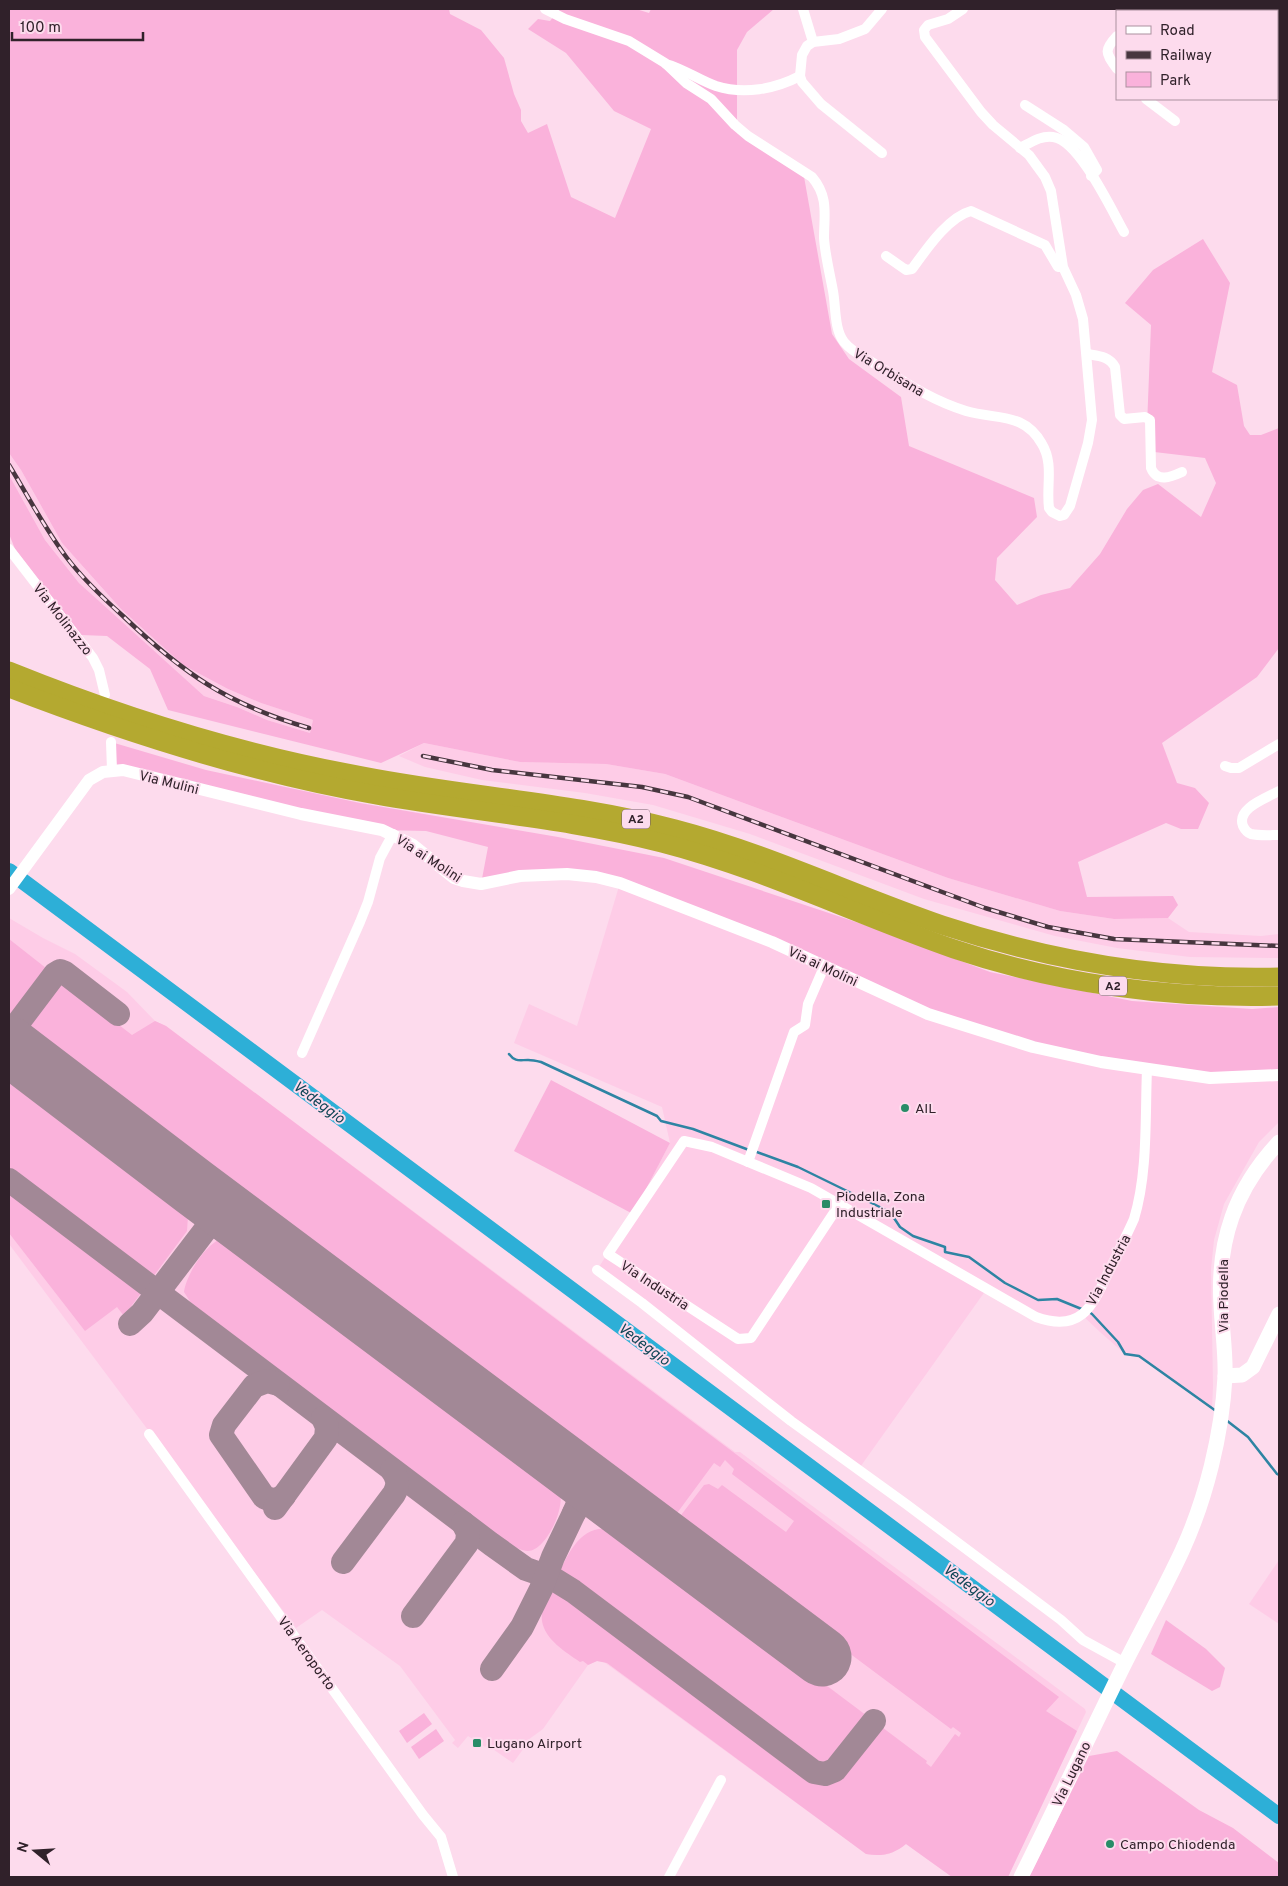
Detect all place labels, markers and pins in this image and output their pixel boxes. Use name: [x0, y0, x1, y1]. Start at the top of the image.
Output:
place label: AIL: [915, 1101, 936, 1118]
marker: AIL: [899, 1102, 911, 1114]
place label: Piodella, Zona Industriale: [836, 1189, 925, 1222]
marker: Piodella, Zona Industriale: [820, 1198, 832, 1210]
place label: Lugano Airport: [487, 1736, 582, 1753]
marker: Lugano Airport: [471, 1737, 483, 1749]
place label: Campo Chiodenda: [1120, 1837, 1235, 1854]
marker: Campo Chiodenda: [1104, 1838, 1116, 1850]

